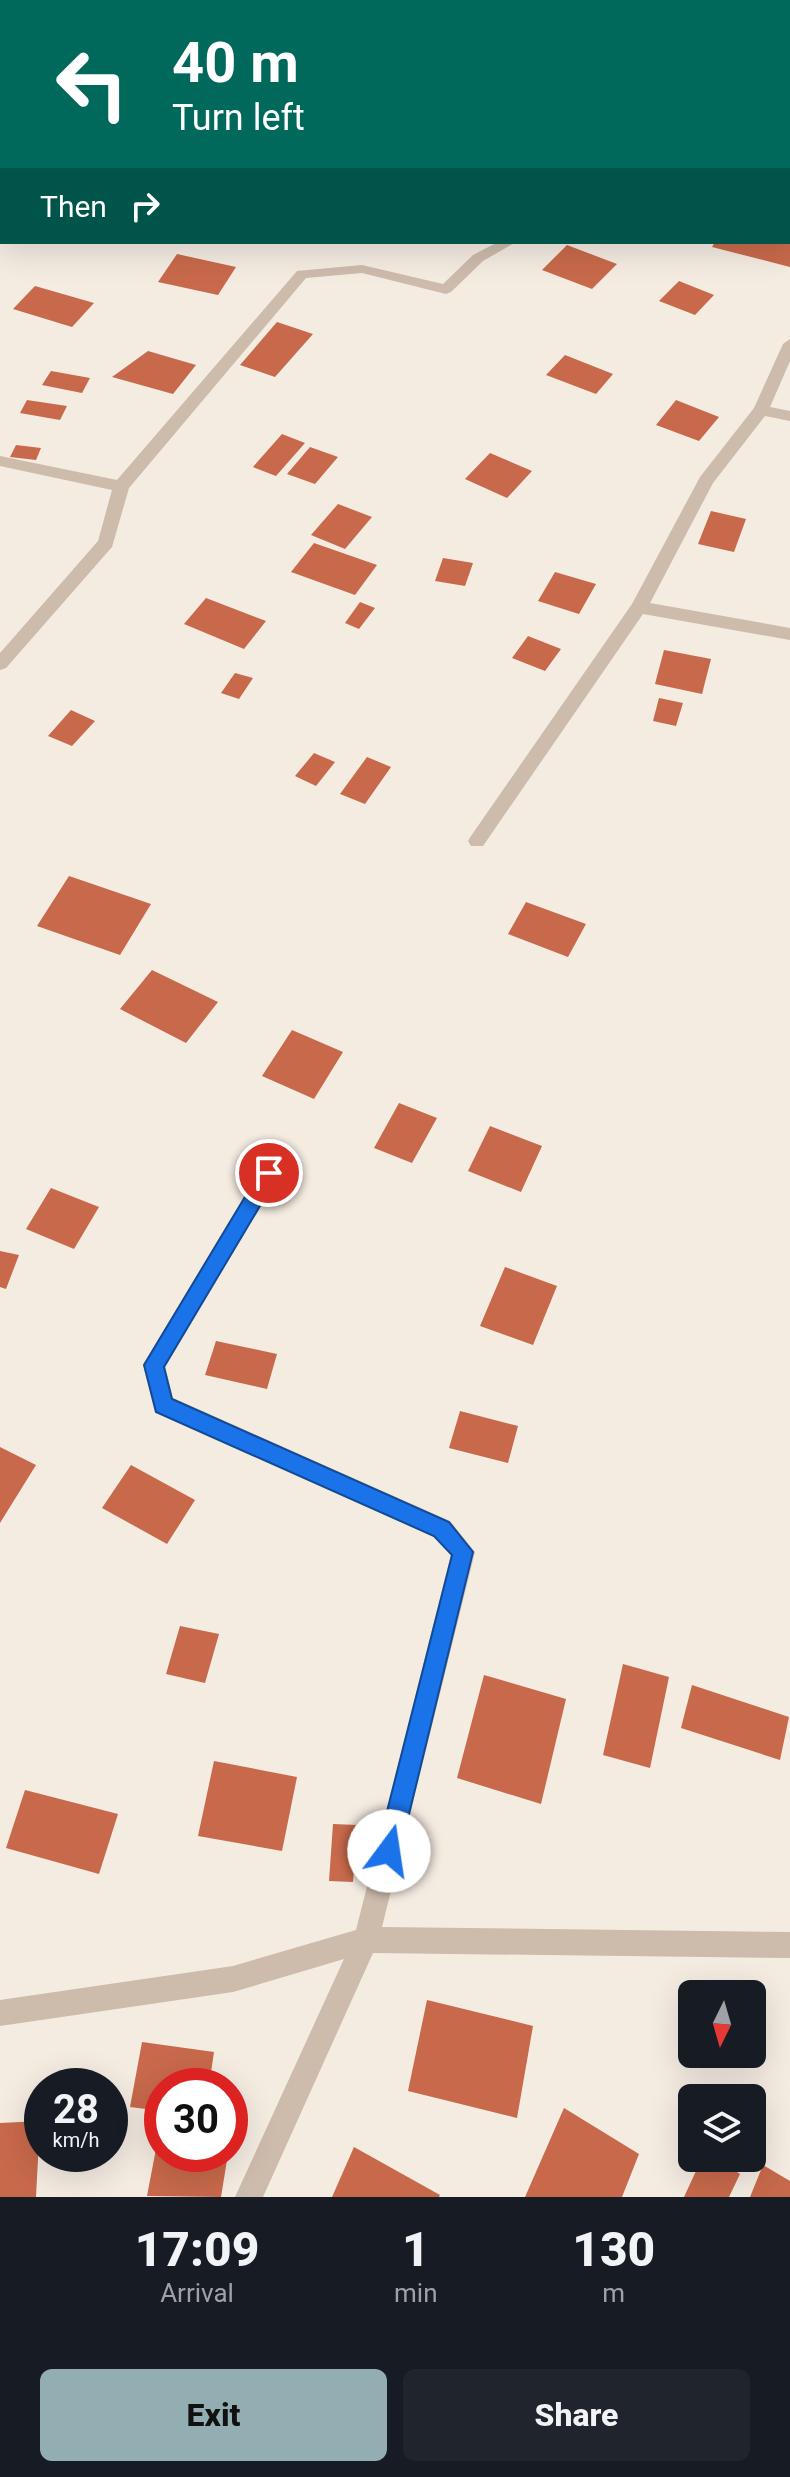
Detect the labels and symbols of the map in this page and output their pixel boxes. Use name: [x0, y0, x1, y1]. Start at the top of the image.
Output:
pin: [235, 1139, 303, 1207]
position arrow: [347, 1809, 431, 1893]
north arrow: [678, 1980, 766, 2068]
speed limit sign: 30: [144, 2068, 248, 2172]

